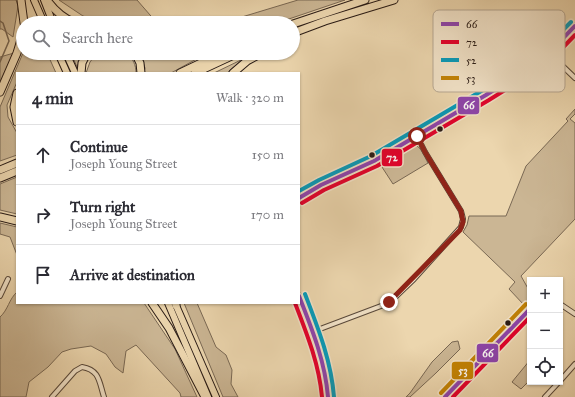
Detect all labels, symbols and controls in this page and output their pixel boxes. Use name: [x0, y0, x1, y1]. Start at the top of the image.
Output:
legend: [433, 10, 565, 92]
search box: [16, 16, 300, 60]
text: 66: [466, 18, 478, 31]
icon: search: [30, 27, 52, 49]
text: Search here: [62, 29, 133, 47]
text: 72: [466, 36, 478, 49]
text: 52: [466, 54, 477, 67]
text: 53: [466, 72, 476, 85]
text: 4 min: [32, 88, 73, 109]
text: Walk · 320 m: [216, 90, 284, 106]
line badge: 66: [457, 96, 480, 115]
text: 66: [463, 99, 476, 112]
unlabelled marker: [435, 124, 445, 134]
route start: [408, 127, 426, 145]
text: Continue: [70, 138, 128, 156]
icon: ahead: [32, 144, 54, 166]
text: 150 m: [252, 147, 284, 163]
line badge: 72: [381, 148, 403, 167]
unlabelled marker: [367, 150, 377, 160]
text: 72: [386, 151, 398, 164]
text: Joseph Young Street: [70, 156, 177, 172]
text: Turn right: [70, 198, 135, 216]
icon: right: [32, 204, 54, 226]
text: 170 m: [251, 207, 284, 223]
text: Joseph Young Street: [70, 216, 177, 232]
icon: arrive: [32, 264, 54, 286]
text: Arrive at destination: [70, 266, 195, 284]
map controls: [527, 277, 563, 385]
button: +: [527, 277, 563, 313]
route end: [380, 293, 398, 311]
button: −: [527, 313, 563, 349]
unlabelled marker: [503, 318, 513, 328]
line badge: 66: [476, 343, 499, 363]
text: 66: [482, 347, 495, 360]
button: locate: [527, 349, 563, 385]
line badge: 53: [451, 361, 474, 380]
text: 53: [458, 364, 468, 378]

